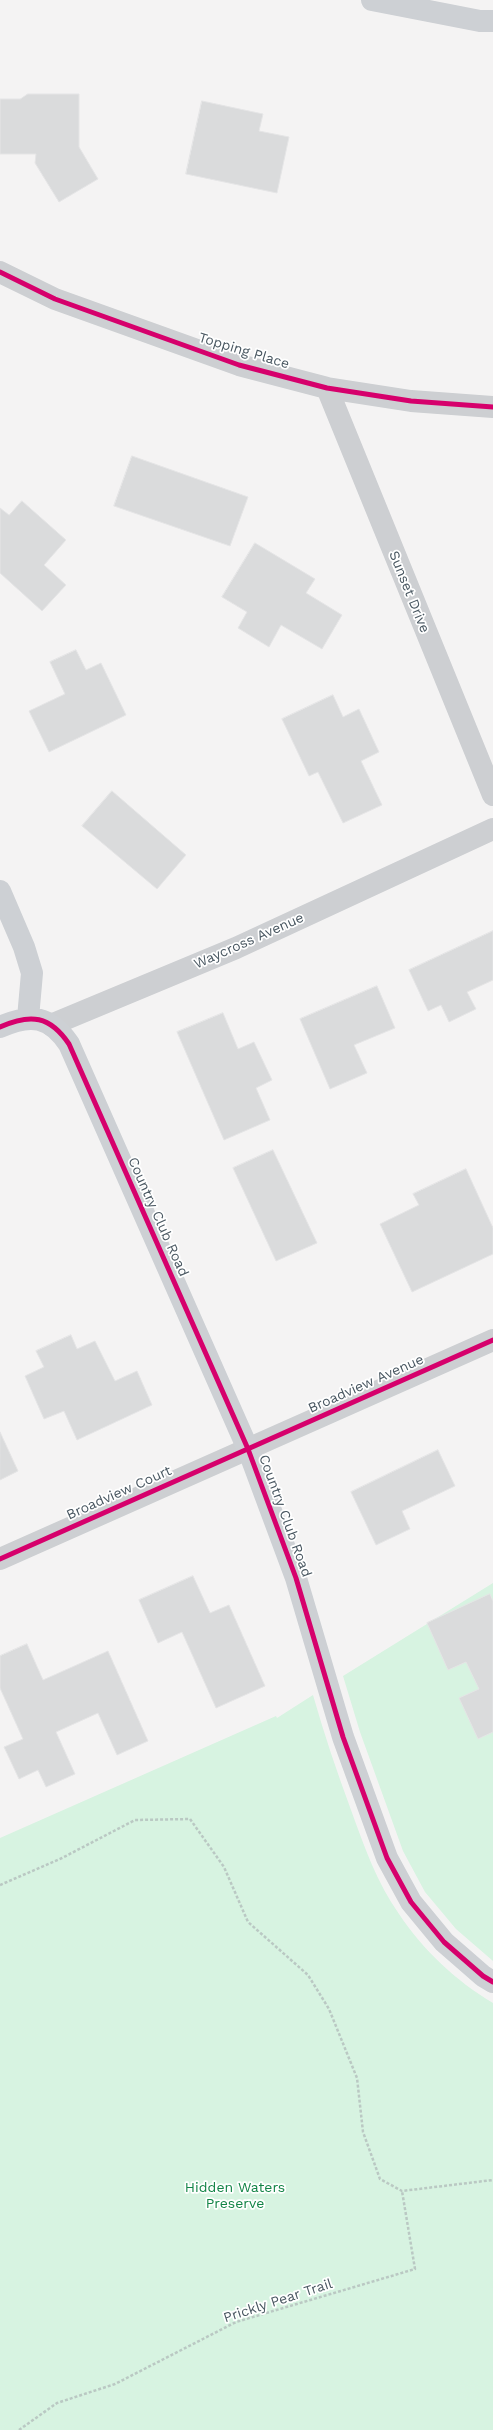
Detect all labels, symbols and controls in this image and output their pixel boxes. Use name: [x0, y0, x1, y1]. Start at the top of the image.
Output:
street label: Topping Place: [197, 329, 291, 373]
street label: Sunset Drive: [385, 549, 433, 635]
street label: Waycross Avenue: [191, 909, 307, 973]
street label: Country Club Road: [124, 1155, 192, 1279]
street label: Broadview Avenue: [306, 1351, 426, 1417]
street label: Country Club Road: [255, 1452, 315, 1580]
street label: Broadview Court: [64, 1462, 174, 1524]
park label: Hidden Waters Preserve: [185, 2180, 285, 2212]
street label: Prickly Pear Trail: [221, 2275, 335, 2327]

